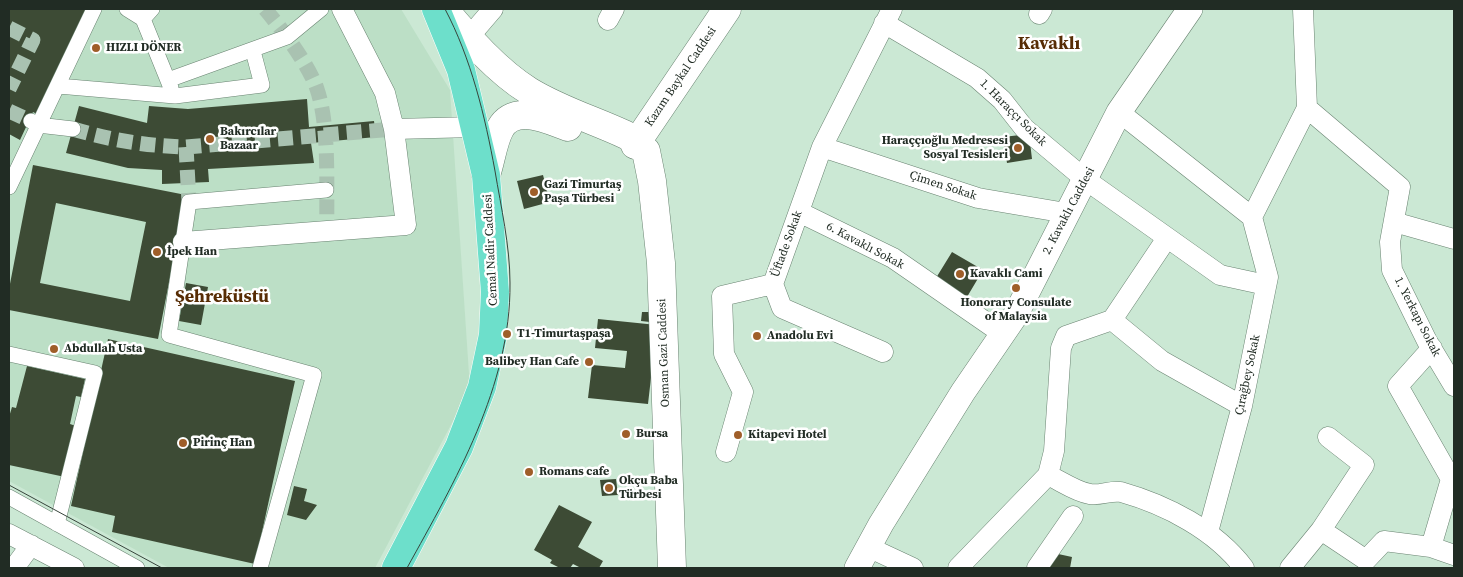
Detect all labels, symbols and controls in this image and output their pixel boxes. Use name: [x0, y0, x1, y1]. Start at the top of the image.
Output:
street label: Kazım Baykal Caddesi: [642, 24, 720, 130]
district label: Kavaklı: [1018, 33, 1080, 55]
place label: HIZLI DÖNER: [106, 41, 182, 55]
marker: HIZLI DÖNER: [90, 42, 102, 54]
street label: 1. Haraççı Sokak: [977, 77, 1049, 149]
place label: Bakırcılar Bazaar: [220, 125, 276, 153]
marker: Bakırcılar Bazaar: [204, 133, 216, 145]
place label: Haraççıoğlu Medresesi Sosyal Tesisleri: [882, 134, 1008, 162]
marker: Haraççıoğlu Medresesi Sosyal Tesisleri: [1012, 142, 1024, 154]
street label: 2. Kavaklı Caddesi: [1040, 165, 1098, 257]
street label: Çimen Sokak: [907, 168, 979, 204]
place label: Gazi Timurtaş Paşa Türbesi: [544, 178, 621, 206]
marker: Gazi Timurtaş Paşa Türbesi: [528, 186, 540, 198]
street label: Cemal Nadir Caddesi: [481, 194, 501, 306]
street label: Üftade Sokak: [768, 209, 806, 279]
street label: 6. Kavaklı Sokak: [823, 219, 907, 273]
place label: İpek Han: [167, 245, 217, 259]
marker: İpek Han: [151, 246, 163, 258]
place label: Kavaklı Cami: [970, 267, 1043, 281]
marker: Kavaklı Cami: [954, 268, 966, 280]
street label: 1. Yerkapı Sokak: [1391, 275, 1443, 359]
marker: Honorary Consulate of Malaysia: [1010, 282, 1022, 294]
district label: Şehreküstü: [175, 286, 269, 308]
place label: Honorary Consulate of Malaysia: [960, 296, 1072, 324]
street label: Osman Gazi Caddesi: [655, 298, 673, 408]
place label: T1-Timurtaşpaşa: [517, 327, 611, 341]
marker: T1-Timurtaşpaşa: [501, 328, 513, 340]
place label: Anadolu Evi: [767, 329, 833, 343]
marker: Anadolu Evi: [751, 330, 763, 342]
street label: Çırağbey Sokak: [1232, 333, 1264, 417]
place label: Abdullah Usta: [64, 342, 142, 356]
marker: Abdullah Usta: [48, 343, 60, 355]
place label: Balibey Han Cafe: [485, 355, 579, 369]
marker: Balibey Han Cafe: [583, 356, 595, 368]
place label: Bursa: [636, 427, 668, 441]
marker: Bursa: [620, 428, 632, 440]
place label: Kitapevi Hotel: [748, 428, 827, 442]
marker: Kitapevi Hotel: [732, 429, 744, 441]
place label: Pirinç Han: [193, 436, 252, 450]
marker: Pirinç Han: [177, 437, 189, 449]
place label: Romans cafe: [539, 465, 609, 479]
marker: Romans cafe: [523, 466, 535, 478]
place label: Okçu Baba Türbesi: [619, 474, 678, 502]
marker: Okçu Baba Türbesi: [603, 482, 615, 494]

